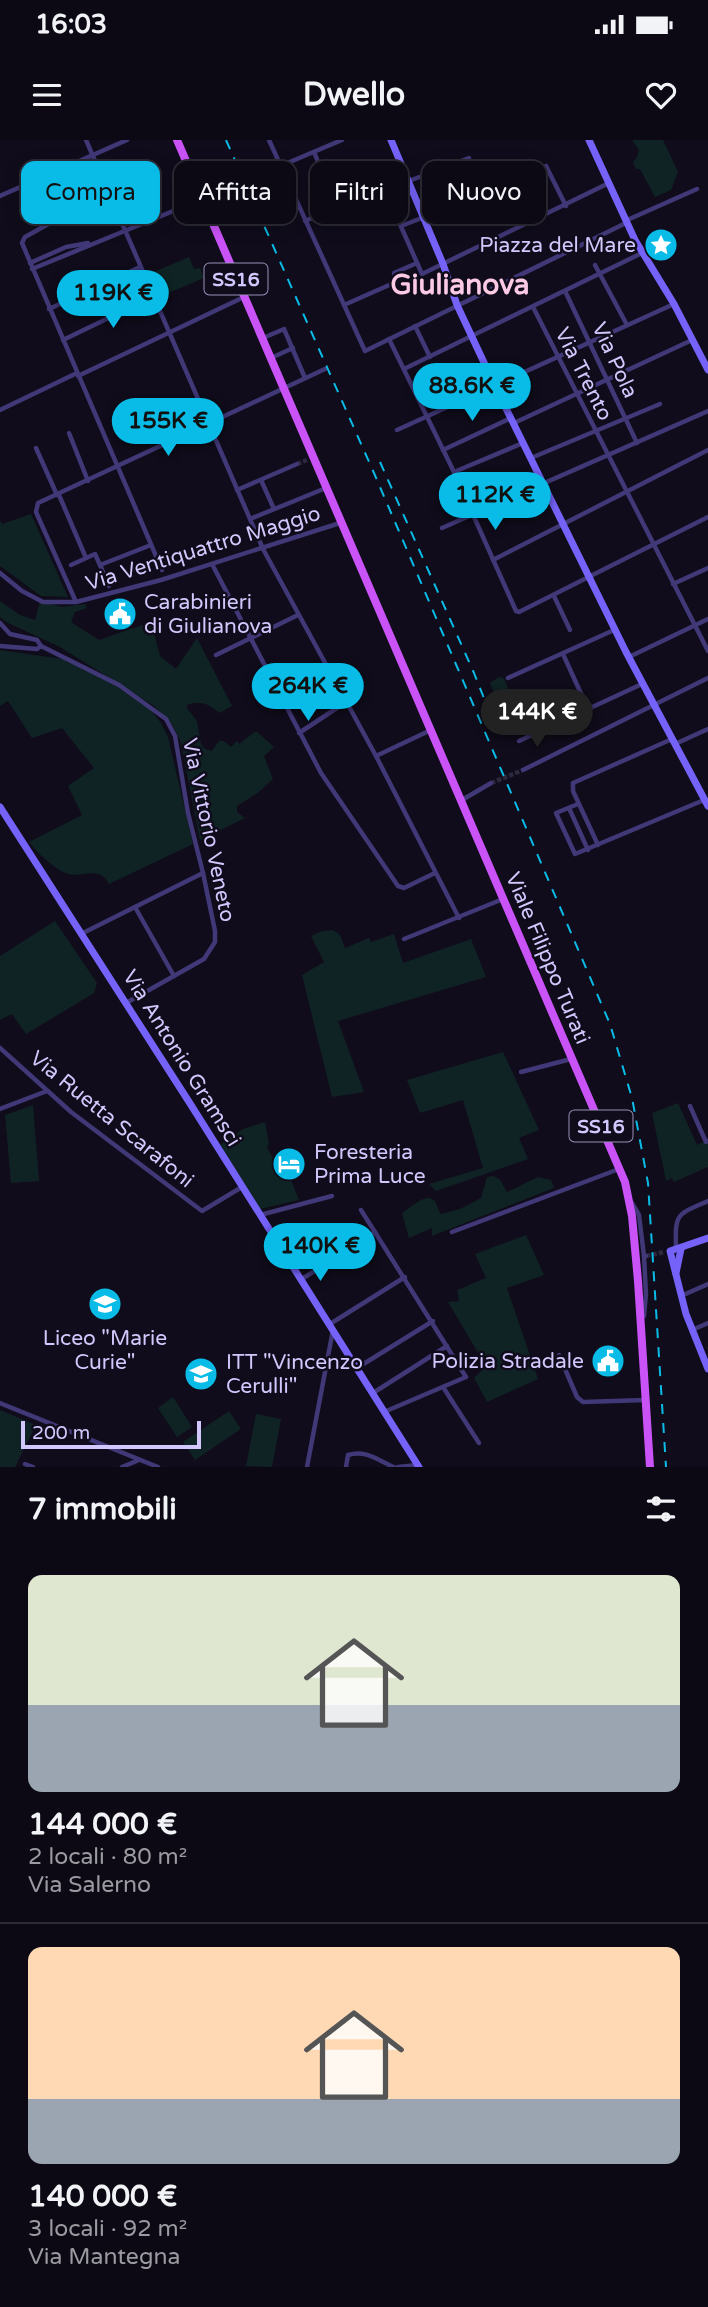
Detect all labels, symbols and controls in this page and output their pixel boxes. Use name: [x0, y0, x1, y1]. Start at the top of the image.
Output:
text: 16:03: [35, 9, 107, 40]
icon: menu: [28, 76, 66, 114]
text: Dwello: [303, 76, 405, 114]
icon: heart: [642, 76, 680, 114]
chip: Compra: [21, 161, 160, 224]
chip: Affitta: [174, 161, 296, 224]
chip: Filtri: [310, 161, 408, 224]
chip: Nuovo: [422, 161, 546, 224]
place icon: Piazza del Mare: [642, 226, 680, 264]
place label: Piazza del Mare: [479, 233, 636, 258]
road number: SS16: [204, 264, 268, 294]
district label: Giulianova: [390, 268, 530, 302]
pin: 119K €: [56, 270, 170, 330]
text: 119K €: [73, 279, 153, 307]
street label: Via Pola: [586, 318, 643, 402]
street label: Via Trento: [549, 323, 618, 425]
pin: 88.6K €: [407, 364, 537, 423]
text: 88.6K €: [429, 372, 515, 400]
pin: 155K €: [111, 398, 225, 458]
text: 155K €: [128, 407, 208, 435]
pin: 112K €: [438, 472, 552, 532]
text: 112K €: [455, 481, 535, 509]
street label: Via Ventiquattro Maggio: [83, 501, 324, 596]
place label: Carabinieri di Giulianova: [144, 590, 272, 639]
public building icon: Carabinieri di Giulianova: [101, 595, 139, 633]
pin: 264K €: [251, 664, 365, 723]
text: 264K €: [268, 672, 348, 700]
pin: 144K €: [480, 690, 594, 749]
text: 144K €: [497, 698, 577, 726]
street label: Via Vittorio Veneto: [177, 736, 240, 924]
street label: Viale Filippo Turati: [500, 869, 595, 1048]
street label: Via Antonio Gramsci: [117, 965, 246, 1151]
street label: Via Ruetta Scarafoni: [25, 1046, 199, 1193]
road number: SS16: [570, 1110, 632, 1142]
place label: Foresteria Prima Luce: [314, 1140, 426, 1189]
hotel icon: Foresteria Prima Luce: [270, 1145, 308, 1183]
pin: 140K €: [263, 1224, 377, 1283]
text: 140K €: [280, 1232, 360, 1260]
school or university icon: Liceo "Marie Curie": [86, 1285, 124, 1323]
place label: Liceo "Marie Curie": [43, 1326, 167, 1375]
public building icon: Polizia Stradale: [589, 1342, 627, 1380]
place label: Polizia Stradale: [431, 1349, 584, 1374]
place label: ITT "Vincenzo Cerulli": [226, 1350, 363, 1399]
school or university icon: ITT "Vincenzo Cerulli": [182, 1355, 220, 1393]
scale bar: [21, 1418, 201, 1450]
text: 200 m: [32, 1422, 90, 1444]
icon: filters: [642, 1490, 680, 1528]
text: 7 immobili: [28, 1491, 177, 1528]
icon: home: [291, 1620, 417, 1746]
text: 144 000 €: [28, 1806, 177, 1843]
text: 2 locali · 80 m²: [28, 1843, 187, 1871]
text: Via Salerno: [28, 1871, 151, 1899]
icon: home: [291, 1992, 417, 2118]
text: 140 000 €: [28, 2178, 177, 2215]
text: 3 locali · 92 m²: [28, 2215, 187, 2243]
text: Via Mantegna: [28, 2243, 180, 2271]

